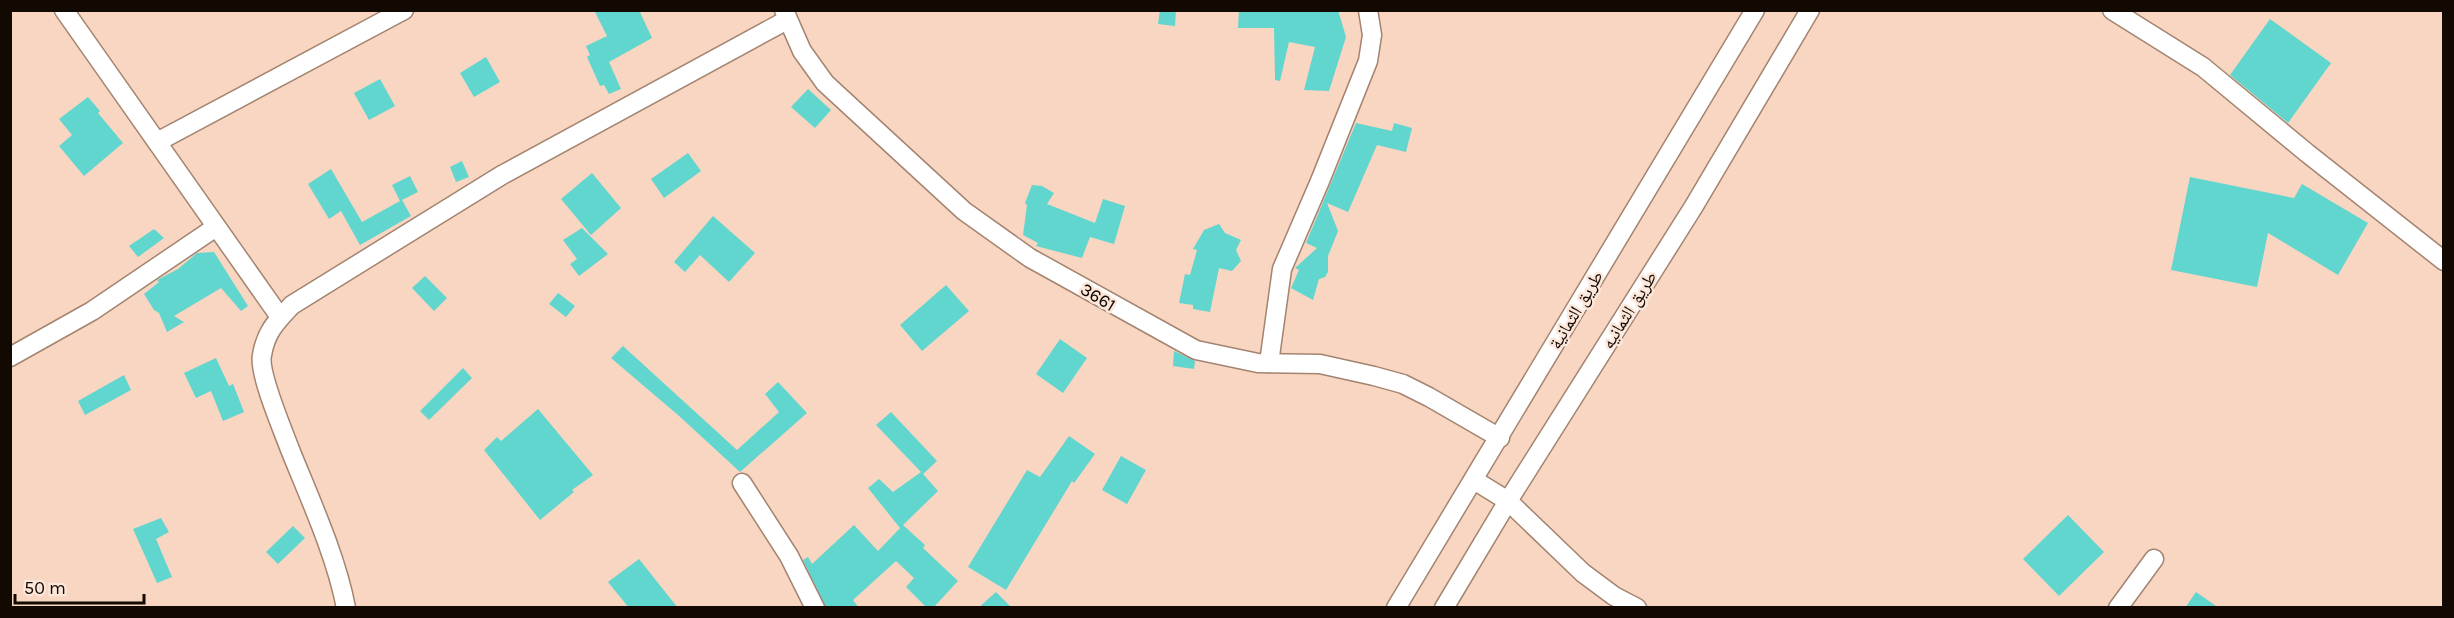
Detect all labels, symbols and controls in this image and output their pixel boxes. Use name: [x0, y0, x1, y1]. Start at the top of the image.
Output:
street label: طريق الثمانية: [1544, 267, 1608, 353]
street label: طريق الثمانيه: [1597, 267, 1661, 353]
street label: 3661: [1076, 278, 1120, 316]
scale bar: [15, 567, 144, 605]
text: 50 m: [24, 577, 66, 599]

